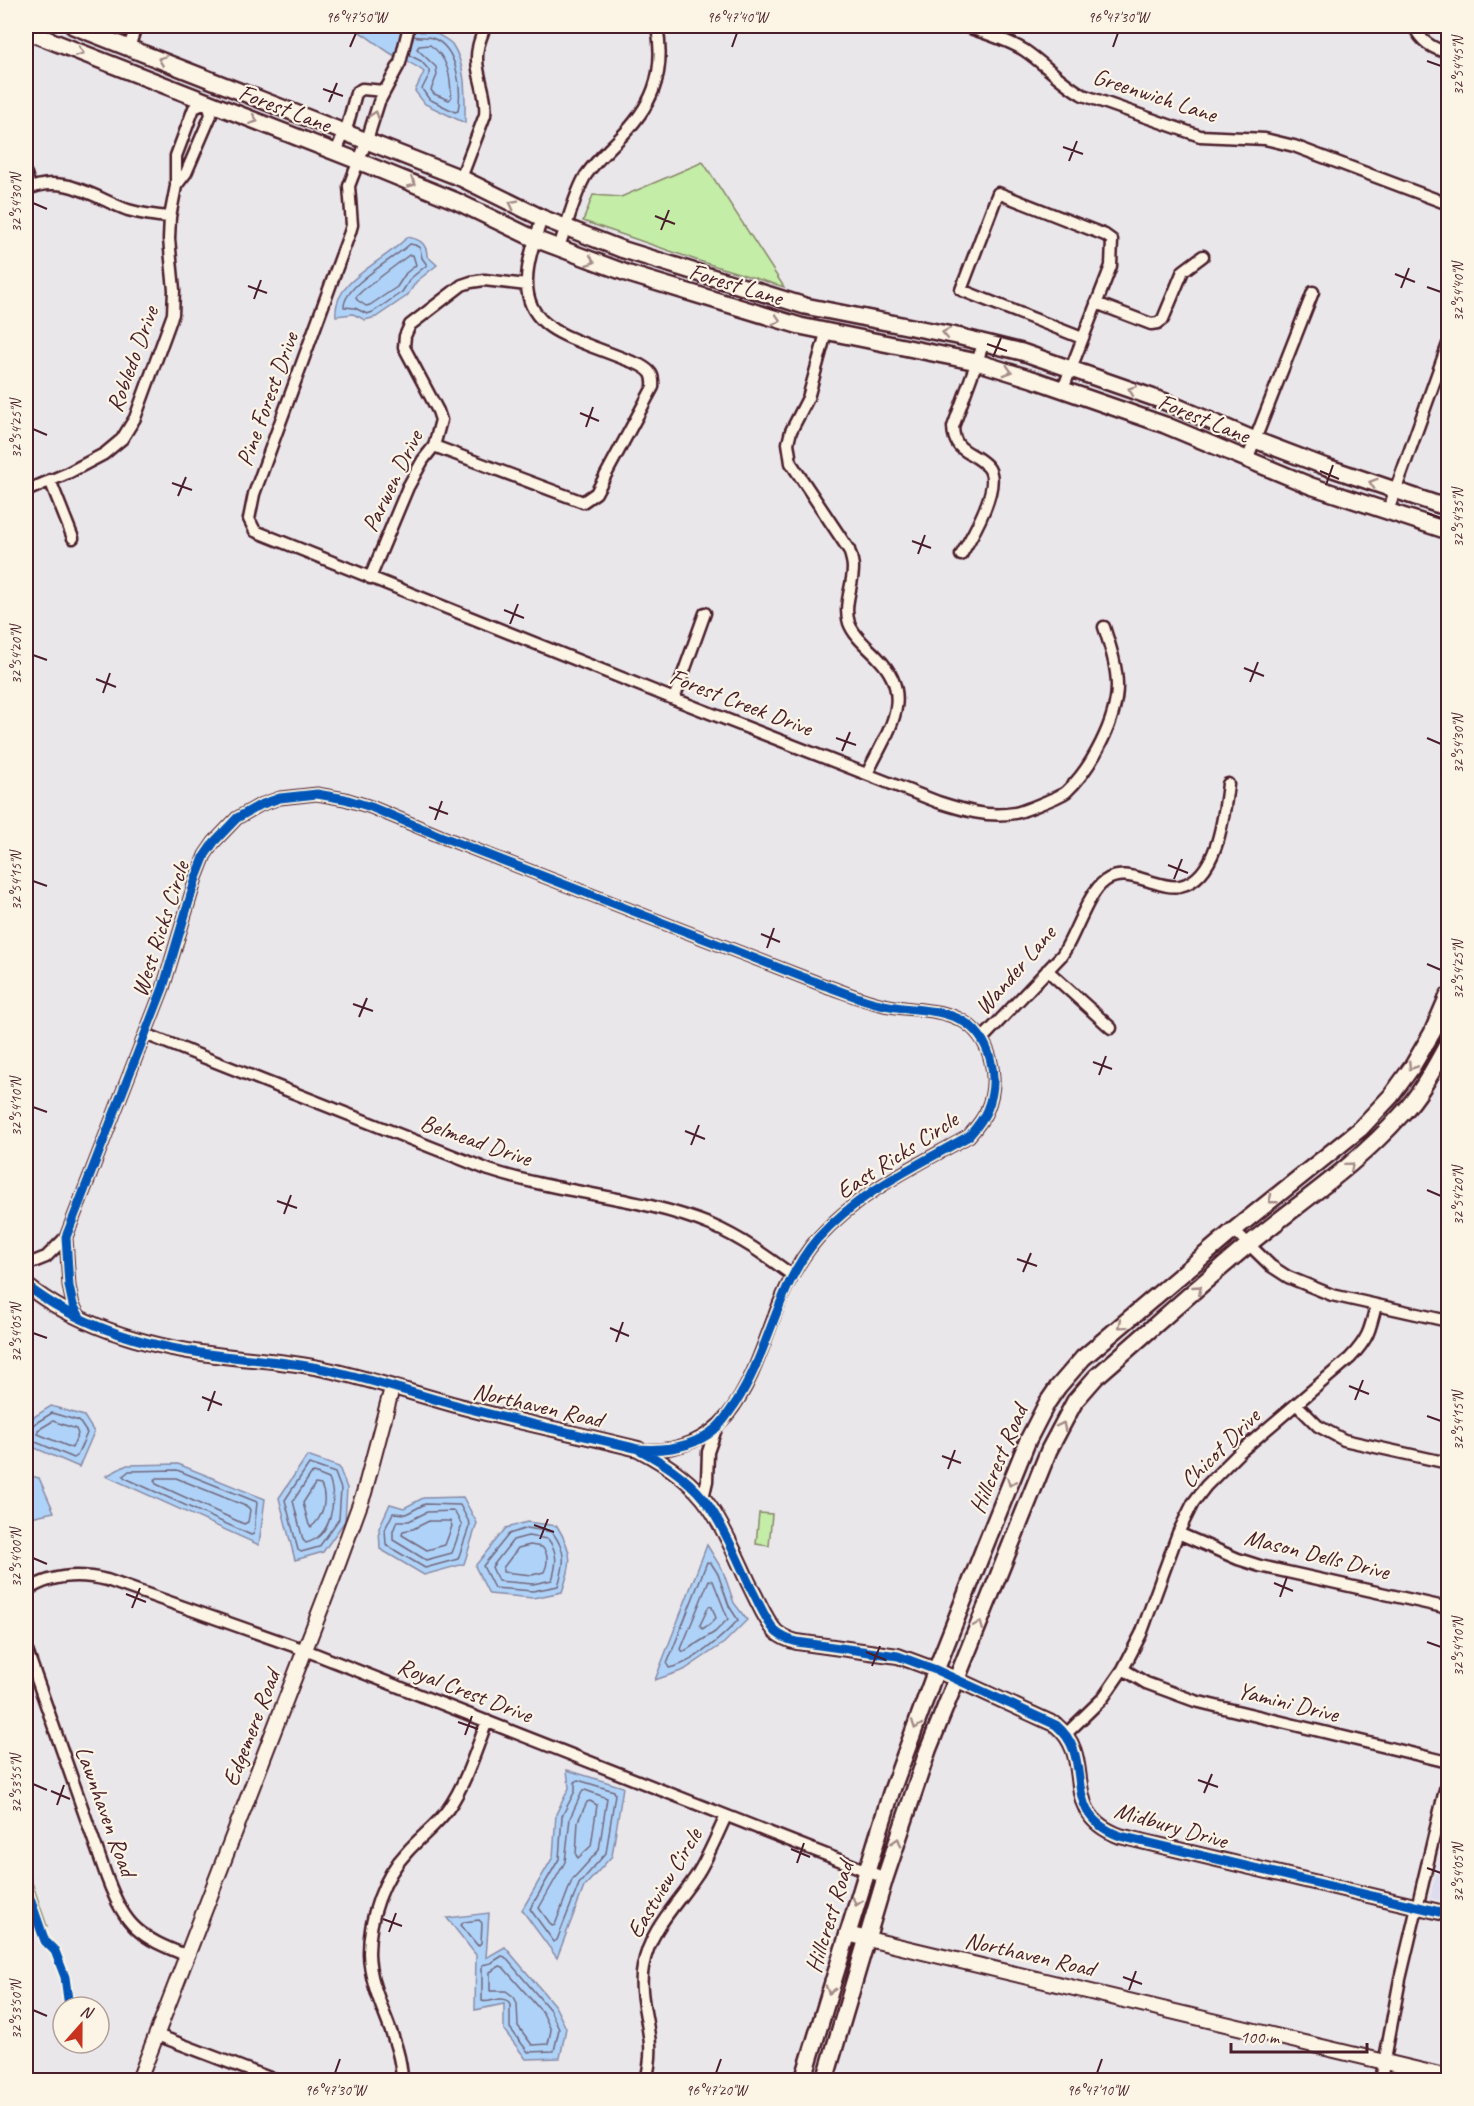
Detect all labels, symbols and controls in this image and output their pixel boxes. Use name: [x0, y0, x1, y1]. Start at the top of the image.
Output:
text: 96°47'50"W: [326, 8, 390, 27]
text: 96°47'40"W: [707, 8, 771, 27]
text: 96°47'30"W: [1088, 8, 1152, 27]
text: 32°54'45"N: [1449, 33, 1468, 96]
one-way arrow: [74, 45, 85, 57]
one-way arrow: [157, 55, 168, 67]
street label: Greenwich Lane: [1089, 61, 1223, 130]
street label: Forest Lane: [235, 77, 337, 140]
one-way arrow: [367, 110, 380, 121]
one-way arrow: [248, 113, 259, 125]
text: 32°54'30"N: [7, 170, 26, 233]
one-way arrow: [406, 176, 417, 188]
one-way arrow: [509, 200, 519, 211]
one-way arrow: [585, 253, 596, 266]
street label: Forest Lane: [686, 256, 788, 313]
text: 32°54'40"N: [1449, 259, 1468, 322]
street label: Robledo Drive: [99, 300, 166, 416]
one-way arrow: [771, 313, 782, 325]
street label: Pine Forest Drive: [229, 326, 306, 470]
one-way arrow: [942, 327, 952, 340]
one-way arrow: [1002, 364, 1013, 376]
one-way arrow: [1128, 385, 1138, 398]
street label: Forest Lane: [1154, 386, 1256, 451]
text: 32°54'25"N: [7, 396, 26, 459]
street label: Parwen Drive: [355, 423, 430, 537]
one-way arrow: [1368, 478, 1379, 490]
text: 32°54'35"N: [1449, 485, 1468, 548]
text: 32°54'20"N: [7, 622, 26, 685]
street label: Forest Creek Drive: [666, 661, 819, 744]
text: 32°54'30"N: [1449, 711, 1468, 774]
text: 32°54'15"N: [7, 848, 26, 911]
street label: West Ricks Circle: [124, 855, 197, 1000]
street label: Wander Lane: [968, 917, 1063, 1021]
text: 32°54'25"N: [1449, 937, 1468, 1000]
one-way arrow: [1408, 1060, 1419, 1071]
text: 32°54'10"N: [7, 1074, 26, 1137]
street label: East Ricks Circle: [830, 1103, 965, 1206]
street label: Belmead Drive: [417, 1107, 537, 1174]
one-way arrow: [1343, 1162, 1354, 1173]
text: 32°54'20"N: [1449, 1163, 1468, 1226]
one-way arrow: [1267, 1193, 1278, 1204]
one-way arrow: [1191, 1285, 1202, 1296]
text: 32°54'05"N: [7, 1300, 26, 1363]
one-way arrow: [1118, 1318, 1129, 1329]
street label: Northaven Road: [470, 1375, 609, 1435]
text: 32°54'15"N: [1449, 1388, 1468, 1451]
street label: Hillcrest Road: [962, 1397, 1036, 1518]
street label: Chicot Drive: [1174, 1400, 1268, 1494]
one-way arrow: [1054, 1421, 1066, 1432]
one-way arrow: [1006, 1475, 1018, 1486]
street label: Mason Dells Drive: [1242, 1522, 1394, 1587]
text: 32°54'00"N: [7, 1525, 26, 1588]
text: 32°54'10"N: [1449, 1614, 1468, 1677]
one-way arrow: [972, 1620, 984, 1631]
street label: Royal Crest Drive: [394, 1651, 538, 1730]
street label: Edgemere Road: [215, 1662, 288, 1790]
street label: Yamini Drive: [1234, 1675, 1344, 1730]
one-way arrow: [910, 1719, 923, 1730]
street label: Lawnhaven Road: [69, 1742, 145, 1884]
text: 32°53'55"N: [7, 1751, 26, 1814]
street label: Midbury Drive: [1111, 1795, 1233, 1856]
street label: Eastview Circle: [619, 1821, 710, 1943]
one-way arrow: [889, 1837, 902, 1848]
text: 32°54'05"N: [1449, 1840, 1468, 1903]
street label: Hillcrest Road: [798, 1854, 861, 1976]
one-way arrow: [852, 1896, 864, 1907]
street label: Northaven Road: [962, 1924, 1101, 1984]
text: 32°53'50"N: [7, 1977, 26, 2040]
one-way arrow: [825, 1984, 837, 1995]
north arrow: [51, 1995, 111, 2055]
text: N: [78, 2001, 97, 2024]
scale bar: [1231, 2016, 1368, 2054]
text: 100 m: [1240, 2026, 1281, 2048]
text: 96°47'30"W: [305, 2081, 369, 2100]
text: 96°47'20"W: [686, 2081, 750, 2100]
text: 96°47'10"W: [1067, 2081, 1131, 2100]

